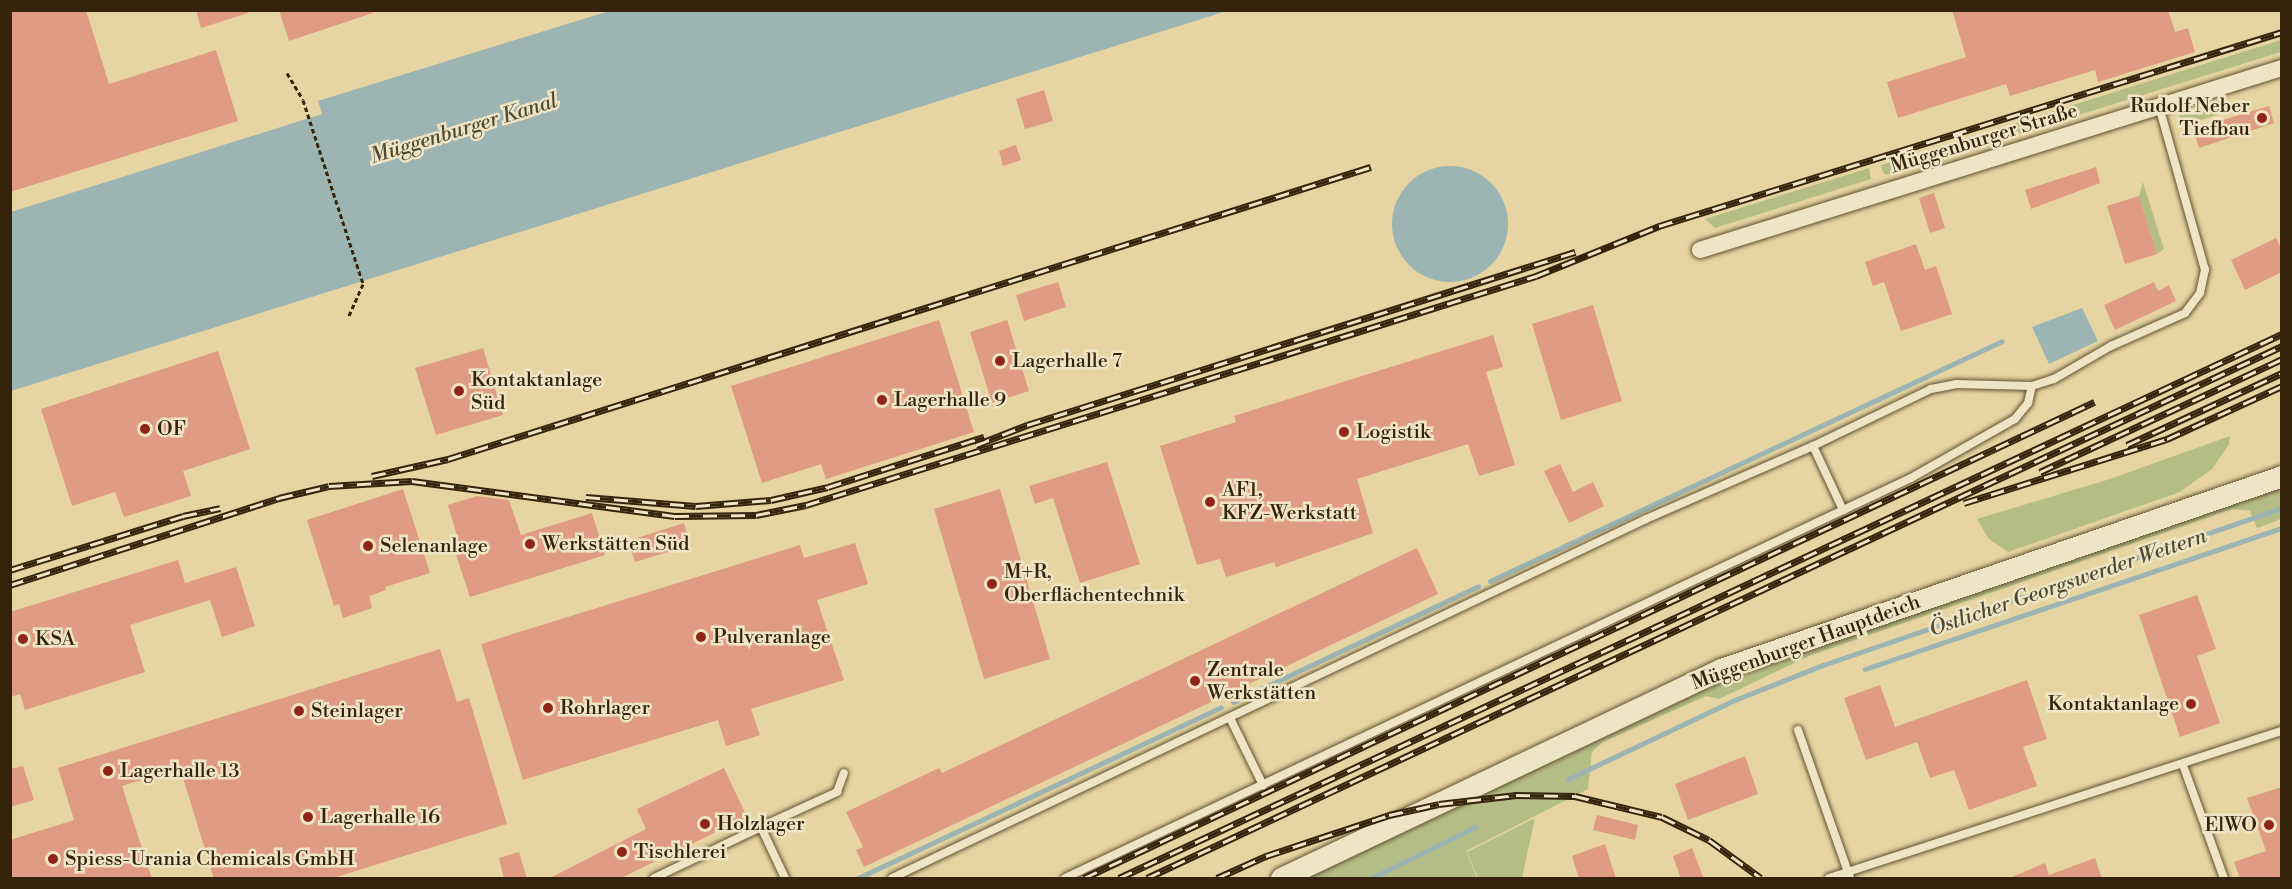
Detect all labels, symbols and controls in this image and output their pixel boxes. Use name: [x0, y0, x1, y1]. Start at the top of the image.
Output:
water label: Müggenburger Kanal: [367, 88, 561, 170]
place label: Rudolf Neber Tiefbau: [2130, 94, 2250, 141]
street label: Müggenburger Straße: [1888, 99, 2080, 179]
marker: Rudolf Neber Tiefbau: [2255, 111, 2269, 125]
place label: Lagerhalle 7: [1012, 349, 1122, 373]
marker: Lagerhalle 7: [993, 354, 1007, 368]
place label: Kontaktanlage Süd: [471, 368, 602, 415]
marker: Kontaktanlage Süd: [452, 384, 466, 398]
place label: Lagerhalle 9: [894, 388, 1006, 412]
marker: Lagerhalle 9: [875, 393, 889, 407]
place label: OF: [157, 417, 186, 441]
place label: Logistik: [1356, 420, 1430, 444]
marker: OF: [138, 422, 152, 436]
marker: Logistik: [1337, 425, 1351, 439]
place label: AF1, KFZ-Werkstatt: [1222, 478, 1357, 525]
marker: AF1, KFZ-Werkstatt: [1203, 495, 1217, 509]
water label: Östlicher Georgswerder Wettern: [1926, 524, 2210, 642]
place label: Werkstätten Süd: [542, 532, 689, 556]
place label: Selenanlage: [380, 534, 488, 558]
marker: Werkstätten Süd: [523, 537, 537, 551]
marker: Selenanlage: [361, 539, 375, 553]
place label: M+R, Oberflächentechnik: [1004, 560, 1184, 607]
marker: M+R, Oberflächentechnik: [985, 577, 999, 591]
street label: Müggenburger Hauptdeich: [1688, 590, 1924, 696]
place label: Pulveranlage: [713, 625, 831, 649]
place label: KSA: [35, 627, 75, 651]
marker: Pulveranlage: [694, 630, 708, 644]
marker: KSA: [16, 632, 30, 646]
place label: Zentrale Werkstätten: [1207, 658, 1316, 705]
marker: Zentrale Werkstätten: [1188, 674, 1202, 688]
place label: Kontaktanlage: [2048, 692, 2179, 716]
place label: Rohrlager: [560, 696, 650, 720]
marker: Kontaktanlage: [2184, 697, 2198, 711]
place label: Steinlager: [311, 699, 403, 723]
marker: Rohrlager: [541, 701, 555, 715]
marker: Steinlager: [292, 704, 306, 718]
place label: Lagerhalle 13: [120, 759, 240, 783]
marker: Lagerhalle 13: [101, 764, 115, 778]
place label: Lagerhalle 16: [320, 805, 440, 829]
marker: Lagerhalle 16: [301, 810, 315, 824]
place label: Holzlager: [717, 812, 805, 836]
place label: ElWO: [2204, 813, 2257, 837]
marker: Holzlager: [698, 817, 712, 831]
marker: ElWO: [2262, 818, 2276, 832]
place label: Tischlerei: [634, 840, 726, 864]
marker: Tischlerei: [615, 845, 629, 859]
place label: Spiess-Urania Chemicals GmbH: [65, 847, 355, 871]
marker: Spiess-Urania Chemicals GmbH: [46, 852, 60, 866]

